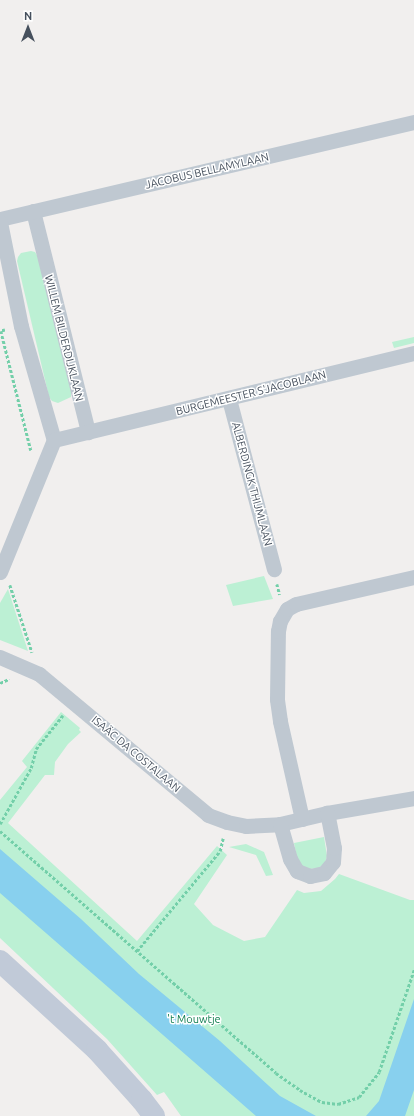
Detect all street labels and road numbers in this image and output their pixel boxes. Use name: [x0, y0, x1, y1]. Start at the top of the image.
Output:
street label: JACOBUS BELLAMYLAAN: [144, 150, 270, 192]
street label: WILLEM BILDERDIJKLAAN: [42, 273, 86, 403]
street label: BURGEMEESTER S'JACOBLAAN: [175, 368, 327, 418]
street label: ALBERDINGK THIJMLAAN: [229, 421, 275, 547]
street label: ISAÄC DA COSTALAAN: [89, 713, 183, 795]

